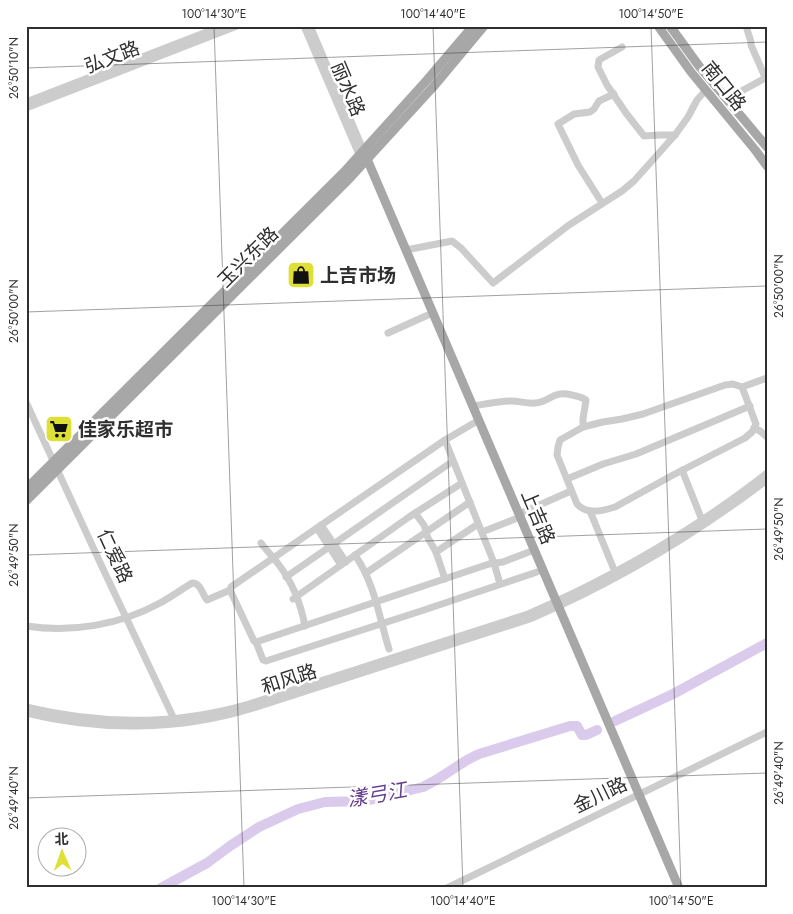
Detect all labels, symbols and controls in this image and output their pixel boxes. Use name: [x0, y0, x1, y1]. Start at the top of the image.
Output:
text: 100°14'30"E: [182, 5, 246, 23]
text: 100°14'40"E: [400, 5, 466, 23]
text: 100°14'50"E: [618, 5, 684, 23]
street label: 弘文路: [81, 34, 143, 80]
text: 26°50'10"N: [5, 37, 23, 99]
street label: 南口路: [696, 55, 752, 117]
street label: 丽水路: [324, 57, 372, 121]
street label: 玉兴东路: [212, 221, 284, 293]
text: 26°50'00"N: [770, 254, 788, 318]
shop icon: 上吉市场: [286, 260, 316, 290]
place label: 上吉市场: [320, 262, 396, 289]
text: 26°50'00"N: [5, 279, 23, 343]
supermarket icon: 佳家乐超市: [44, 414, 74, 444]
place label: 佳家乐超市: [78, 416, 173, 443]
street label: 上吉路: [514, 485, 562, 549]
text: 26°49'50"N: [770, 497, 788, 561]
text: 26°49'50"N: [5, 523, 23, 587]
street label: 仁爱路: [91, 524, 139, 588]
street label: 和风路: [258, 657, 320, 701]
text: 26°49'40"N: [770, 741, 788, 805]
text: 26°49'40"N: [5, 766, 23, 830]
street label: 金川路: [568, 770, 632, 820]
water label: 漾弓江: [345, 775, 411, 814]
north arrow: [38, 826, 88, 876]
text: 北: [54, 829, 69, 849]
text: 100°14'30"E: [212, 892, 276, 910]
text: 100°14'40"E: [430, 892, 496, 910]
text: 100°14'50"E: [648, 892, 714, 910]

